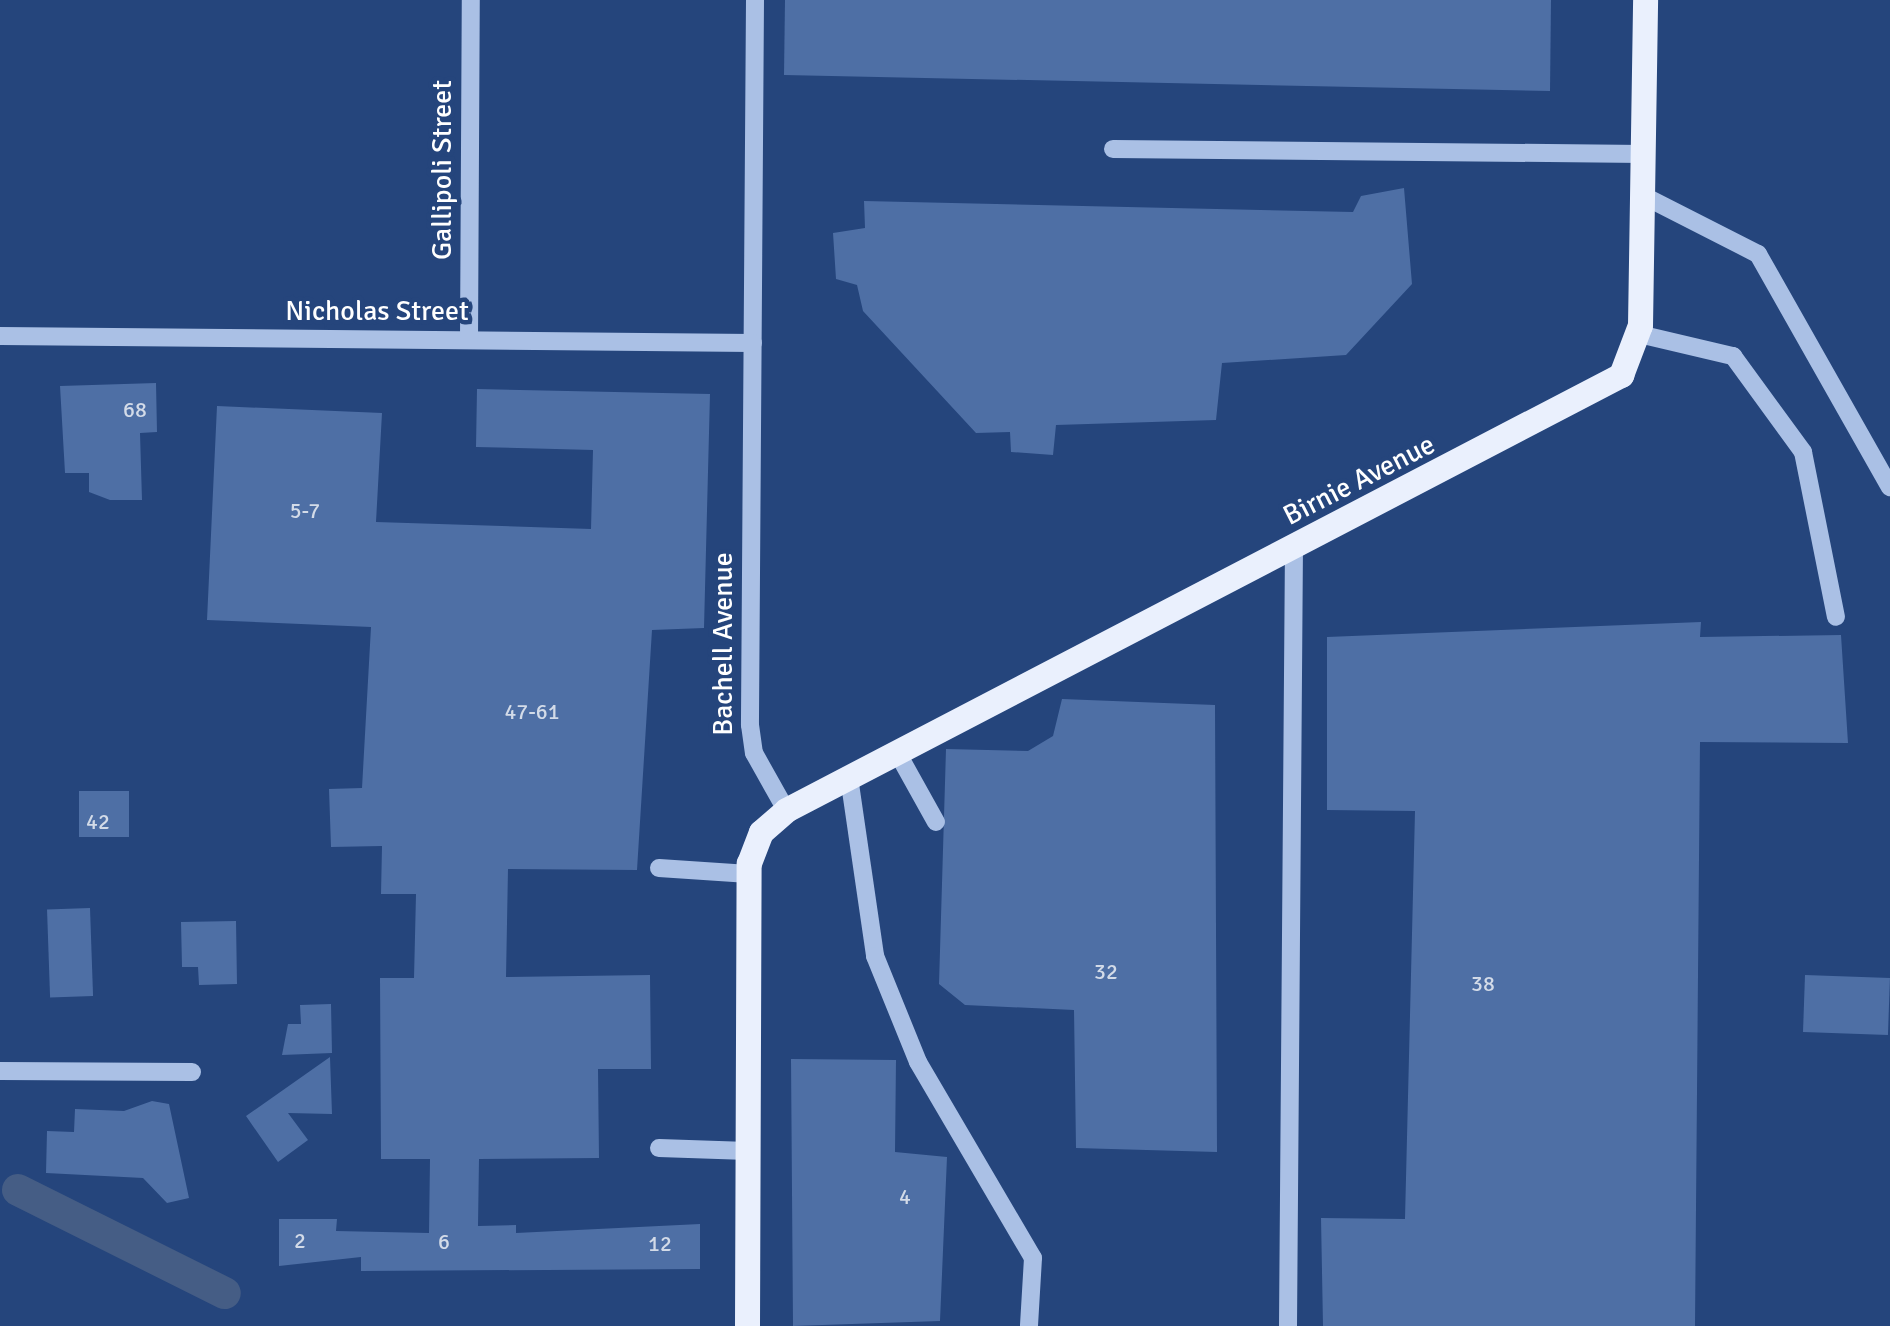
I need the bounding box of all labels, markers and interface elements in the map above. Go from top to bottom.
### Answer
street label: Gallipoli Street [425,80,459,260]
street label: Nicholas Street [285,294,469,328]
house number: 68 [123,397,147,423]
street label: Birnie Avenue [1278,427,1440,533]
house number: 5-7 [290,498,320,524]
street label: Bachell Avenue [706,552,740,736]
house number: 47-61 [504,699,560,725]
house number: 42 [86,809,110,835]
house number: 32 [1094,959,1118,985]
house number: 38 [1471,971,1495,997]
house number: 4 [899,1184,911,1210]
house number: 2 [294,1228,306,1254]
house number: 6 [438,1229,450,1255]
house number: 12 [648,1231,672,1257]

